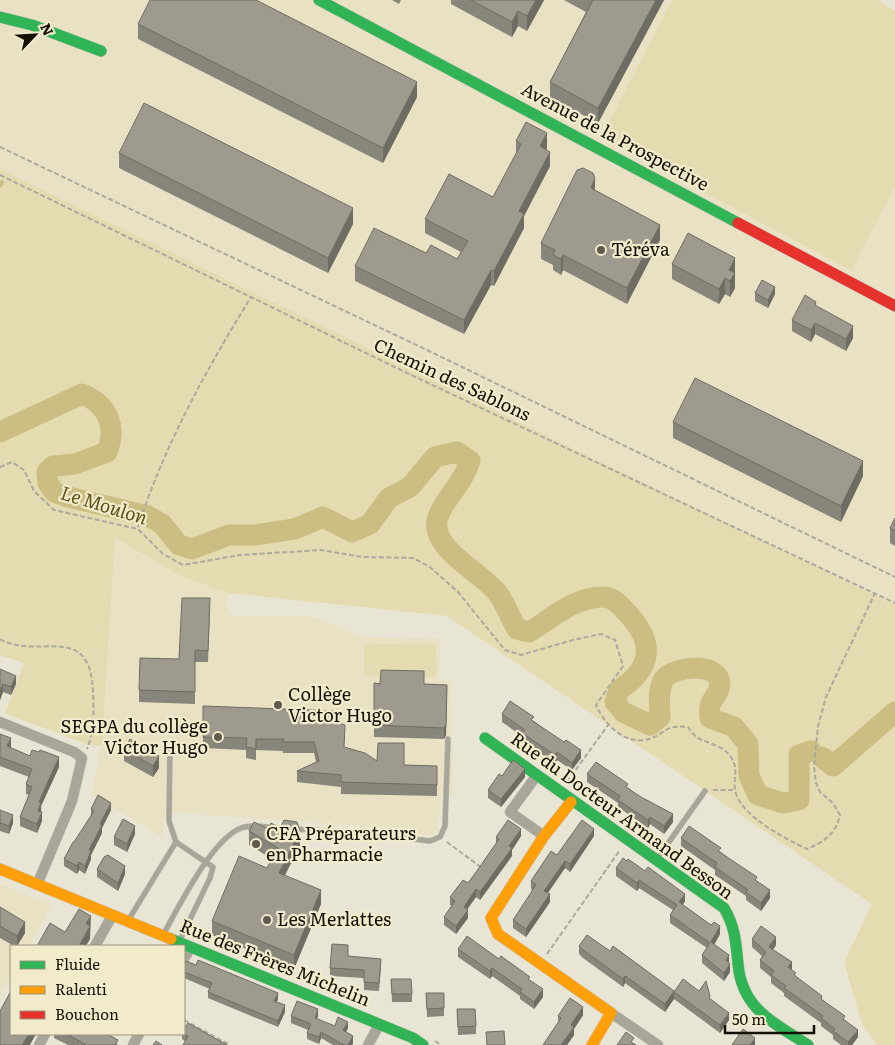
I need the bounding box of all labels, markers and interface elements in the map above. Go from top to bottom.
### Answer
north arrow [10,10,60,60]
text: N [36,20,59,39]
street label: Avenue de la Prospective [517,75,714,197]
place label: Téréva [611,235,670,262]
marker: Téréva [595,244,607,256]
street label: Chemin des Sablons [370,330,536,427]
water label: Le Moulon [58,478,152,531]
place label: Collège Victor Hugo [288,680,392,728]
marker: Collège Victor Hugo [272,699,284,711]
place label: SEGPA du collège Victor Hugo [60,712,208,760]
street label: Rue du Docteur Armand Besson [506,725,740,905]
marker: SEGPA du collège Victor Hugo [212,731,224,743]
place label: CFA Préparateurs en Pharmacie [266,819,416,867]
marker: CFA Préparateurs en Pharmacie [250,838,262,850]
place label: Les Merlattes [277,905,391,932]
street label: Rue des Frères Michelin [176,911,375,1012]
marker: Les Merlattes [261,914,273,926]
legend [10,945,185,1035]
text: Fluide [55,952,100,975]
text: Ralenti [55,977,107,1000]
text: Bouchon [55,1002,119,1025]
scale bar [725,1002,814,1034]
text: 50 m [732,1007,766,1030]

